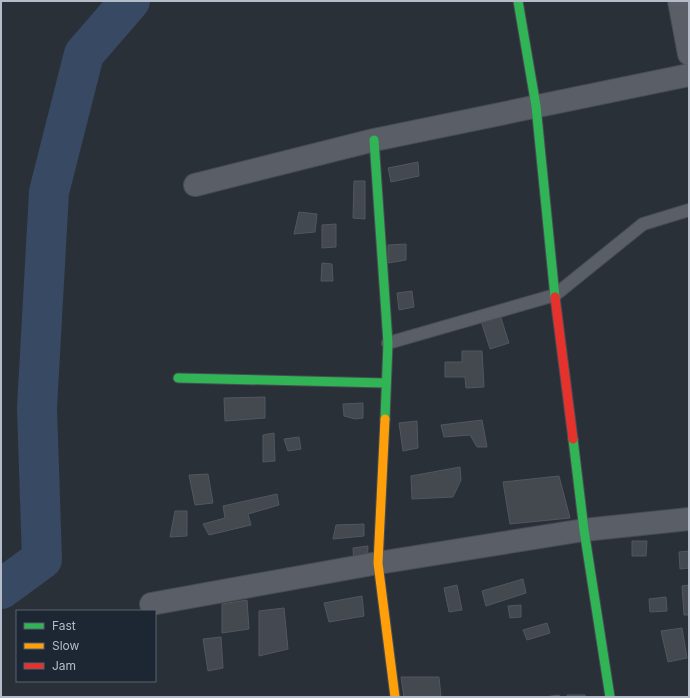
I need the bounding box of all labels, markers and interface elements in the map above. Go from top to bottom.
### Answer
legend [16,610,156,682]
text: Fast [52,618,76,633]
text: Slow [52,638,80,653]
text: Jam [52,658,76,673]

